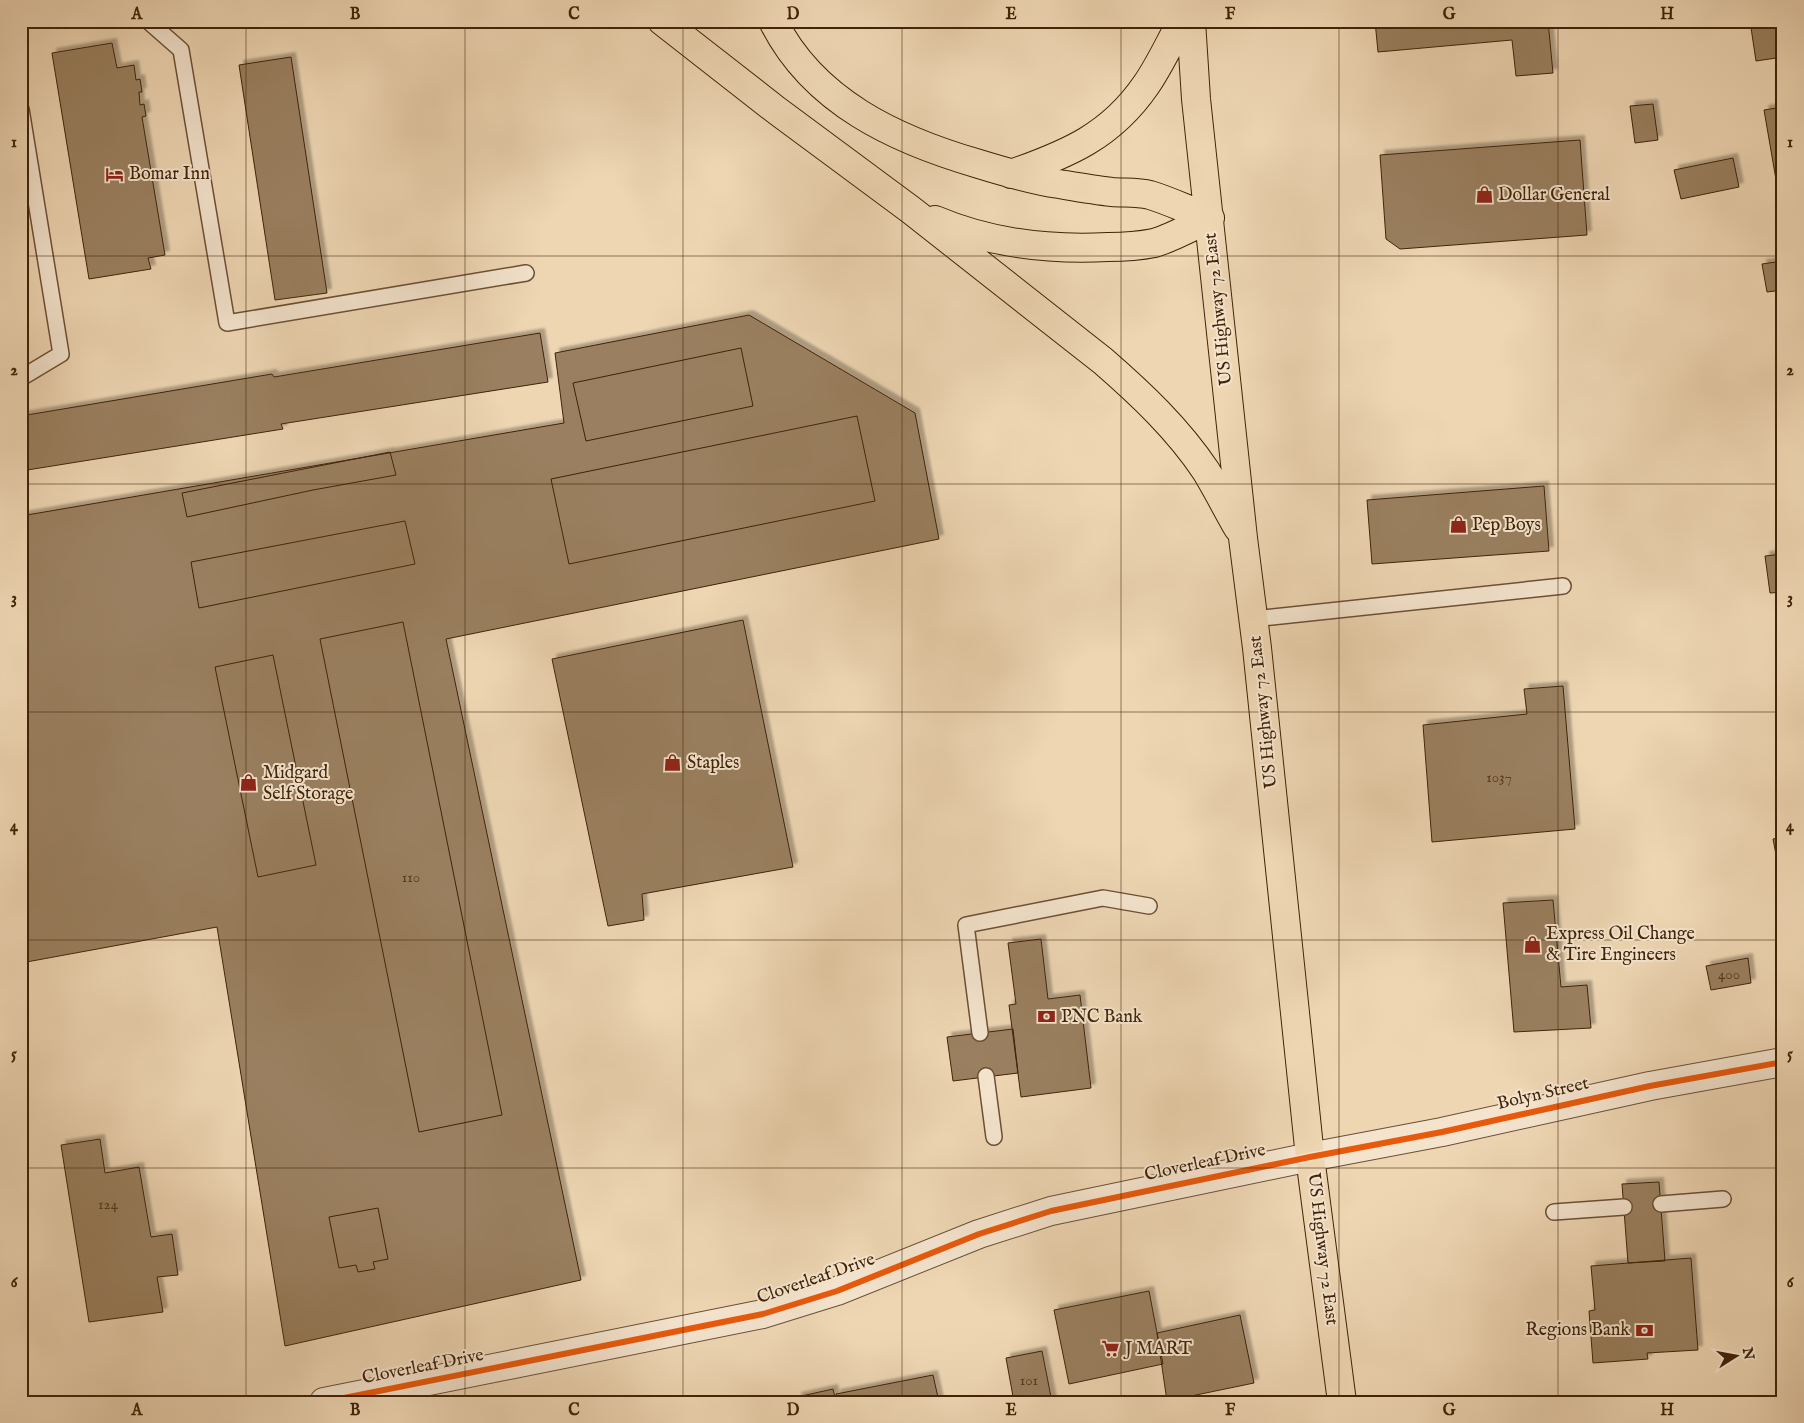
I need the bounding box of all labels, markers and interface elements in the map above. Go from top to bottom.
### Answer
text: A [131,5,144,25]
text: B [350,5,361,25]
text: C [568,5,580,25]
text: D [787,5,800,25]
text: E [1005,5,1017,25]
text: F [1225,5,1236,25]
text: G [1443,5,1456,25]
text: H [1660,5,1674,25]
text: 1 [11,133,17,153]
text: 1 [1787,133,1793,153]
place label: Bomar Inn [129,163,210,186]
hotel icon: Bomar Inn [105,164,125,184]
place label: Dollar General [1498,184,1610,207]
shop icon: Dollar General [1474,185,1494,205]
street label: US Highway 72 East [1200,232,1238,386]
text: 2 [10,361,18,381]
text: 2 [1786,361,1794,381]
place label: Pep Boys [1472,514,1541,537]
shop icon: Pep Boys [1448,515,1468,535]
text: 3 [11,589,17,609]
text: 3 [1787,589,1793,609]
street label: US Highway 72 East [1245,635,1283,789]
place label: Staples [687,752,739,775]
shop icon: Staples [663,753,683,773]
place label: Midgard Self Storage [263,762,353,806]
house number: 1037 [1486,768,1512,787]
shop icon: Midgard Self Storage [239,773,259,793]
text: 4 [10,817,19,837]
text: 4 [1786,817,1795,837]
house number: 110 [402,868,420,887]
place label: Express Oil Change & Tire Engineers [1546,923,1695,967]
shop icon: Express Oil Change & Tire Engineers [1522,934,1542,954]
house number: 400 [1718,965,1740,984]
place label: PNC Bank [1061,1006,1143,1029]
bank icon: PNC Bank [1037,1007,1057,1027]
text: 5 [11,1045,17,1065]
text: 5 [1787,1045,1793,1065]
street label: Bolyn Street [1495,1072,1591,1116]
street label: Cloverleaf Drive [1142,1139,1268,1187]
street label: US Highway 72 East [1301,1171,1343,1327]
house number: 124 [98,1195,119,1214]
street label: Cloverleaf Drive [754,1248,878,1310]
text: 6 [11,1273,19,1293]
text: 6 [1787,1273,1795,1293]
place label: Regions Bank [1525,1319,1630,1342]
bank icon: Regions Bank [1634,1320,1654,1340]
north arrow [1712,1330,1762,1380]
place label: J MART [1123,1338,1192,1361]
supermarket icon: J MART [1101,1339,1121,1359]
street label: Cloverleaf Drive [360,1344,486,1390]
text: N [1738,1345,1758,1361]
house number: 101 [1020,1371,1038,1390]
text: A [131,1401,144,1421]
text: B [350,1401,361,1421]
text: C [568,1401,580,1421]
text: D [787,1401,800,1421]
text: E [1005,1401,1017,1421]
text: F [1225,1401,1236,1421]
text: G [1443,1401,1456,1421]
text: H [1660,1401,1674,1421]

